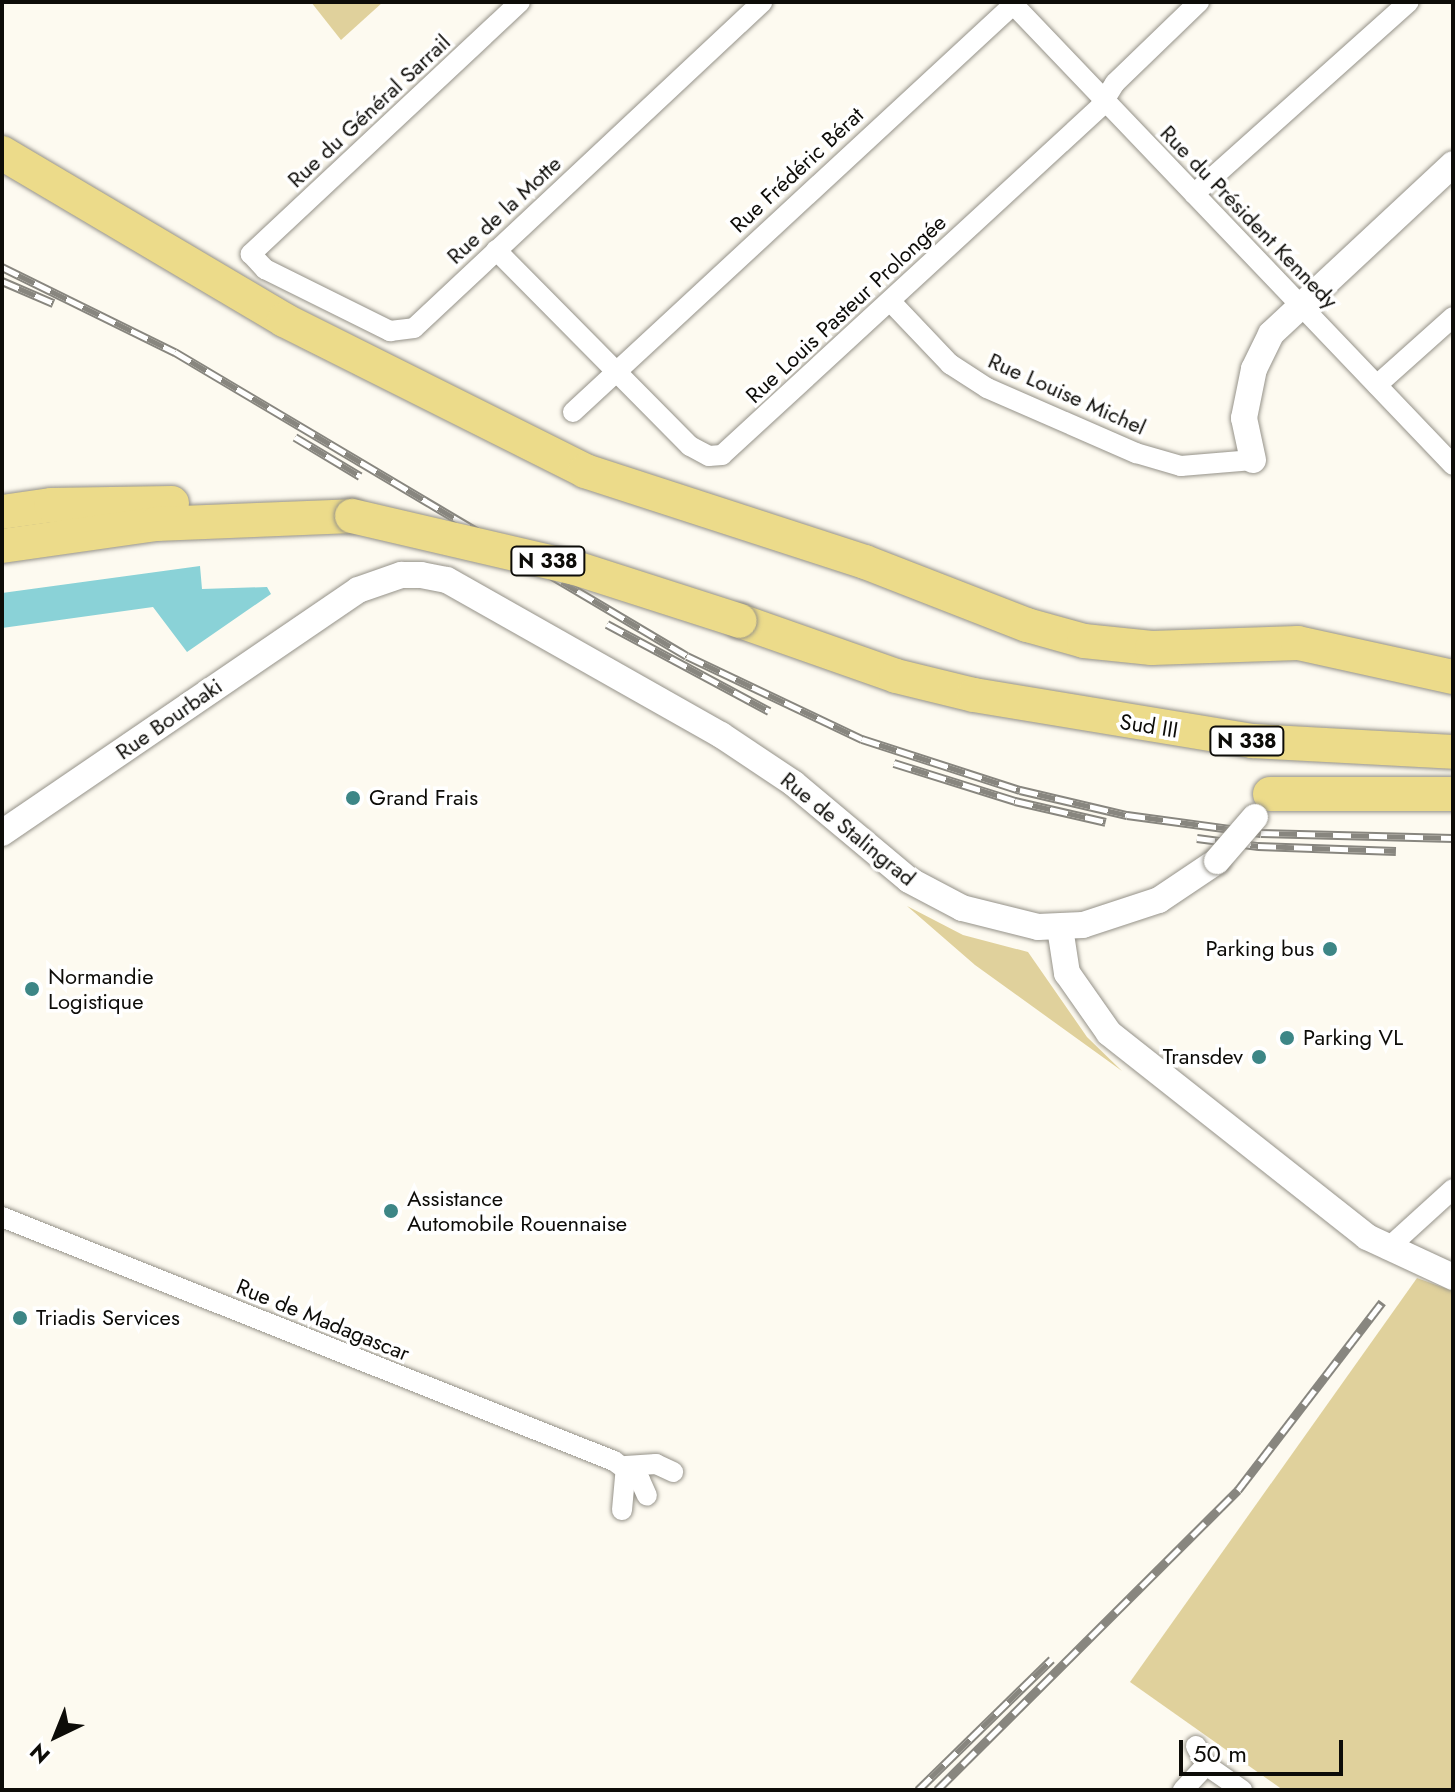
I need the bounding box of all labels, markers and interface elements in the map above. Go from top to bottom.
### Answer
street label: Rue du Général Sarrail [282,29,456,193]
street label: Rue Frédéric Bérat [725,102,869,238]
street label: Rue du Président Kennedy [1155,120,1343,314]
street label: Rue de la Motte [442,150,566,270]
street label: Rue Louis Pasteur Prolongée [740,209,952,409]
street label: Rue Louise Michel [984,347,1150,441]
road number: N 338 [510,545,586,577]
street label: Rue Bourbaki [111,673,227,765]
street label: Sud III [1118,708,1180,744]
road number: N 338 [1209,725,1285,757]
street label: Rue de Stalingrad [775,767,921,891]
place label: Grand Frais [369,785,478,811]
marker: Grand Frais [344,789,362,807]
place label: Parking bus [1205,936,1314,962]
marker: Parking bus [1321,940,1339,958]
place label: Normandie Logistique [48,963,153,1014]
marker: Normandie Logistique [23,980,41,998]
place label: Parking VL [1303,1025,1403,1051]
marker: Parking VL [1278,1029,1296,1047]
place label: Transdev [1163,1044,1243,1070]
marker: Transdev [1250,1048,1268,1066]
place label: Assistance Automobile Rouennaise [407,1185,627,1236]
marker: Assistance Automobile Rouennaise [382,1202,400,1220]
street label: Rue de Madagascar [233,1273,413,1367]
place label: Triadis Services [36,1305,180,1331]
marker: Triadis Services [11,1309,29,1327]
north arrow [16,1696,96,1776]
scale bar [1183,1724,1347,1774]
text: N [22,1736,57,1771]
text: 50 m [1193,1736,1247,1771]

